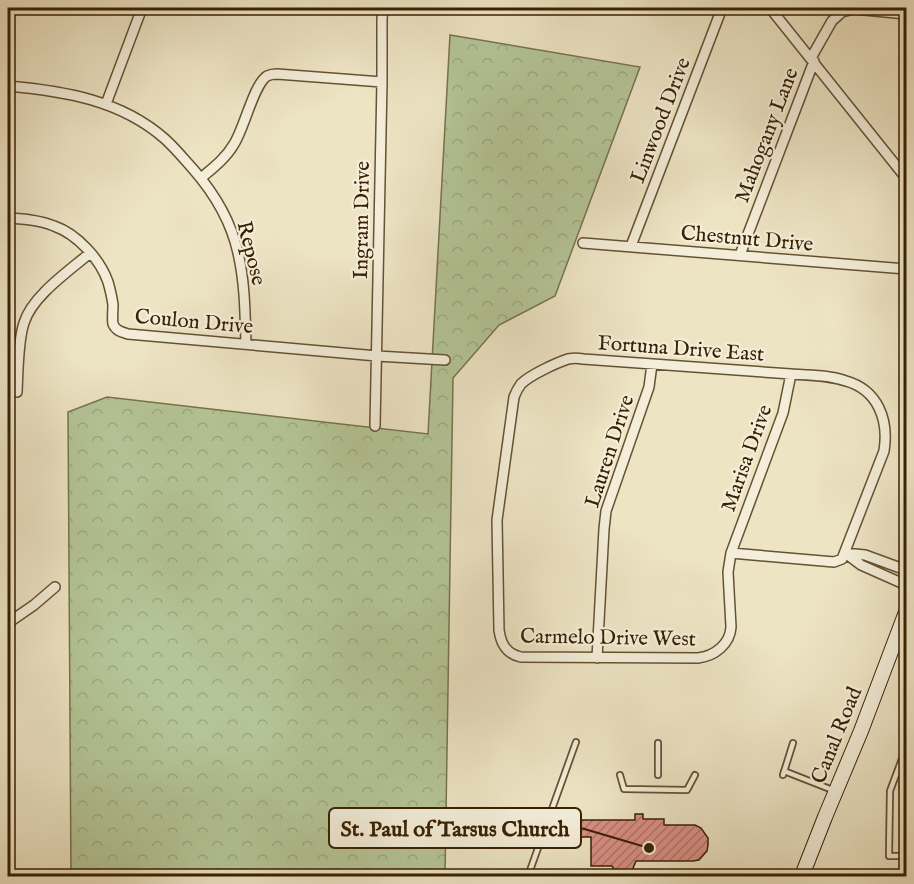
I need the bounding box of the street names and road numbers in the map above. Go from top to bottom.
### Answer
street label: Linwood Drive [625,54,698,187]
street label: Mahogany Lane [729,64,806,207]
street label: Ingram Drive [348,160,377,279]
street label: Repose [230,218,272,289]
street label: Chestnut Drive [679,220,815,259]
street label: Coulon Drive [134,304,255,341]
street label: Fortuna Drive East [597,330,765,369]
street label: Lauren Drive [580,391,641,511]
street label: Marisa Drive [716,401,779,516]
street label: Carmelo Drive West [520,623,696,654]
street label: Canal Road [806,682,869,788]

